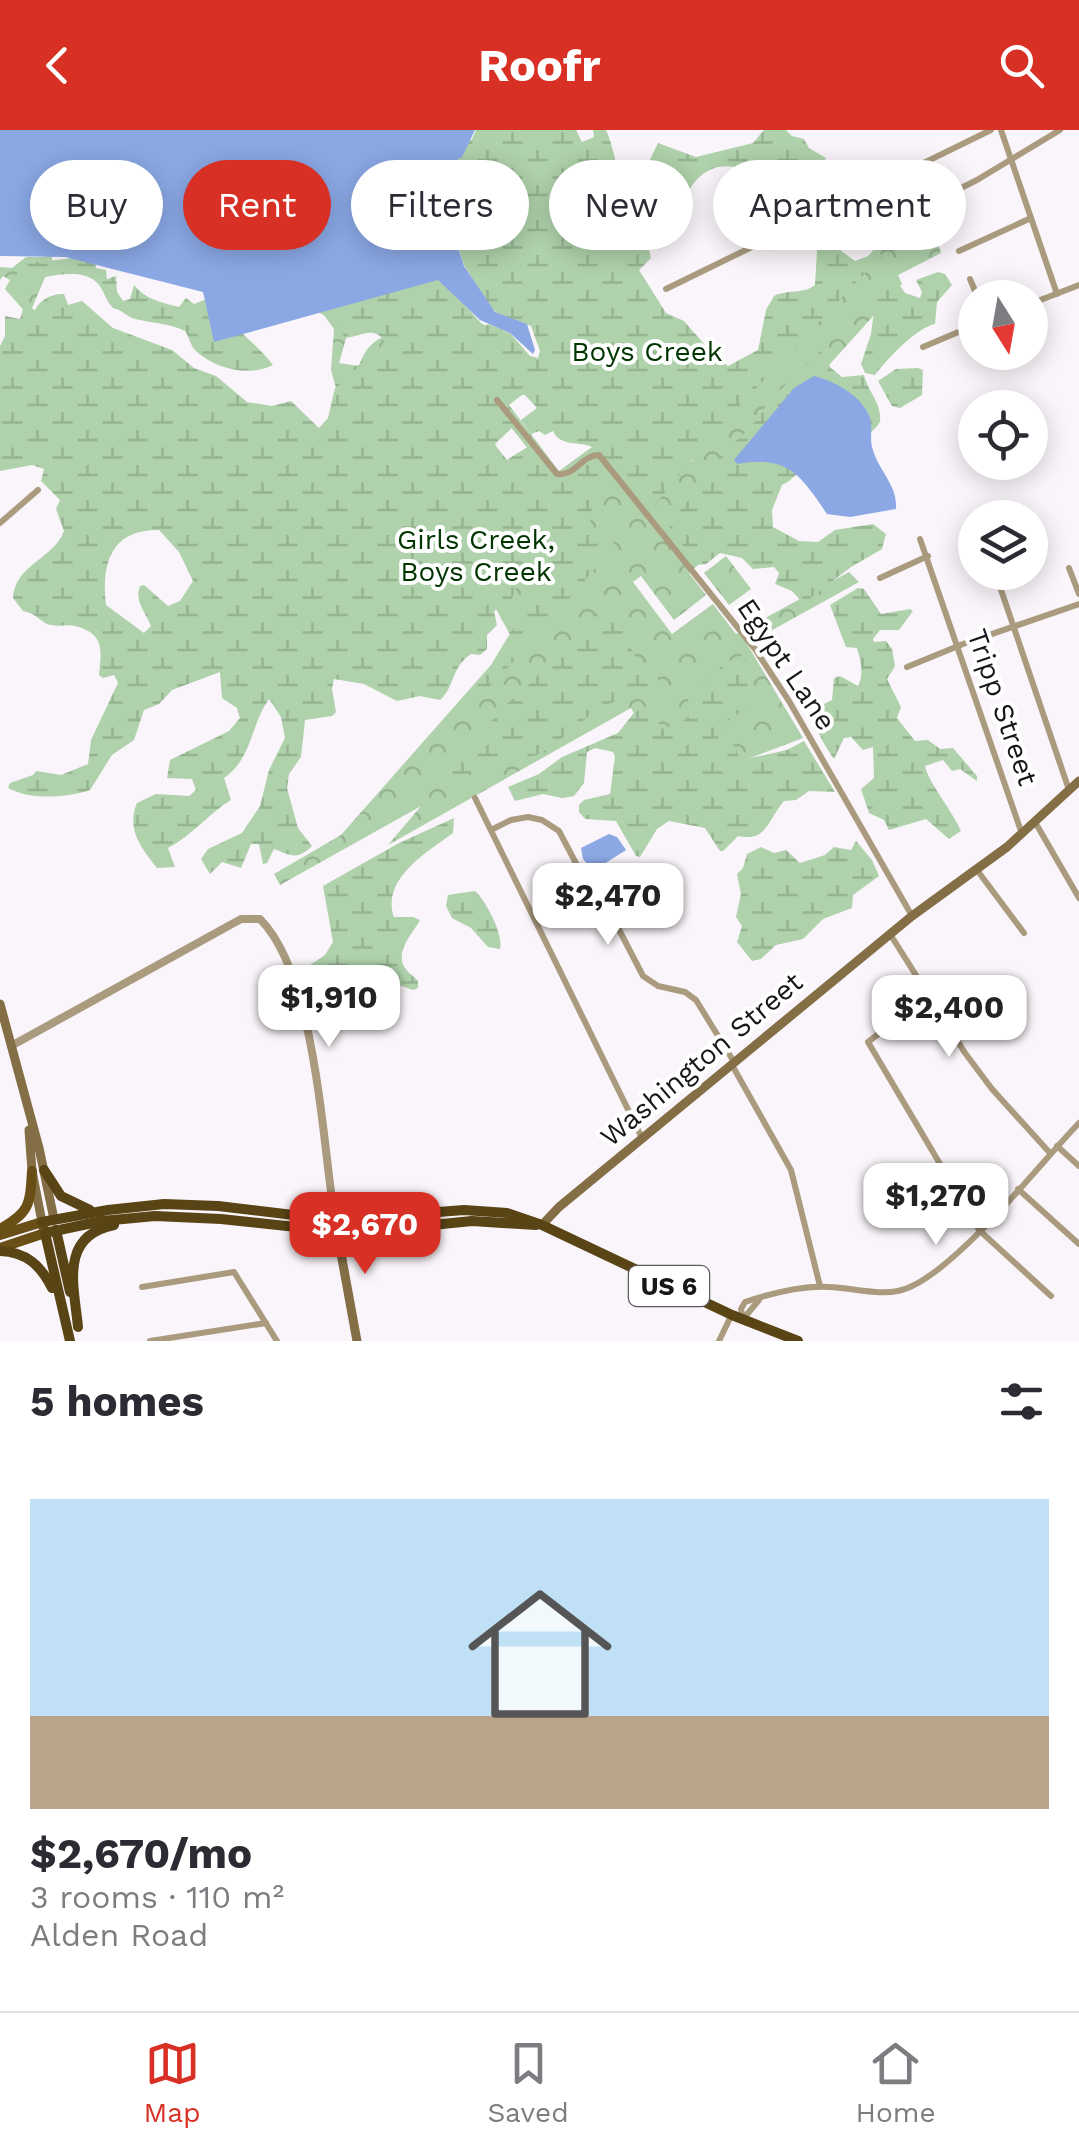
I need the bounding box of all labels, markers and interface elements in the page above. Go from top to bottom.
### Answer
icon: back [30,38,85,93]
icon: search [994,38,1049,93]
text: Roofr [478,39,601,92]
chip: Buy [30,160,163,250]
chip: Rent [183,160,331,250]
chip: Filters [351,160,529,250]
chip: New [549,160,693,250]
chip: Apartment [713,160,966,250]
north arrow [958,280,1048,370]
map controls [958,280,1048,590]
park label: Boys Creek [571,335,723,368]
button: locate [958,390,1048,480]
button: layers [958,500,1048,590]
park label: Girls Creek, Boys Creek [397,523,555,588]
street label: Egypt Lane [730,592,843,736]
street label: Tripp Street [960,625,1045,790]
pin: $2,470 [527,863,689,948]
text: $2,470 [554,876,662,914]
pin: $1,910 [248,965,410,1050]
street label: Washington Street [594,965,809,1153]
pin: $2,400 [868,975,1030,1060]
text: $1,910 [280,978,378,1016]
text: $2,400 [894,988,1004,1026]
pin: $1,270 [855,1163,1017,1248]
text: $1,270 [885,1176,987,1214]
pin: $2,670 [284,1192,446,1277]
text: $2,670 [312,1205,418,1243]
road number: US 6 [629,1266,709,1306]
icon: filters [994,1374,1049,1429]
text: 5 homes [30,1377,204,1426]
icon: home [450,1564,630,1744]
text: $2,670/mo [30,1829,252,1878]
text: 3 rooms · 110 m² [30,1878,284,1916]
text: Alden Road [30,1916,208,1954]
tab: Map [143,2036,201,2129]
tab: Saved [487,2036,569,2129]
tab: Home [856,2036,936,2129]

